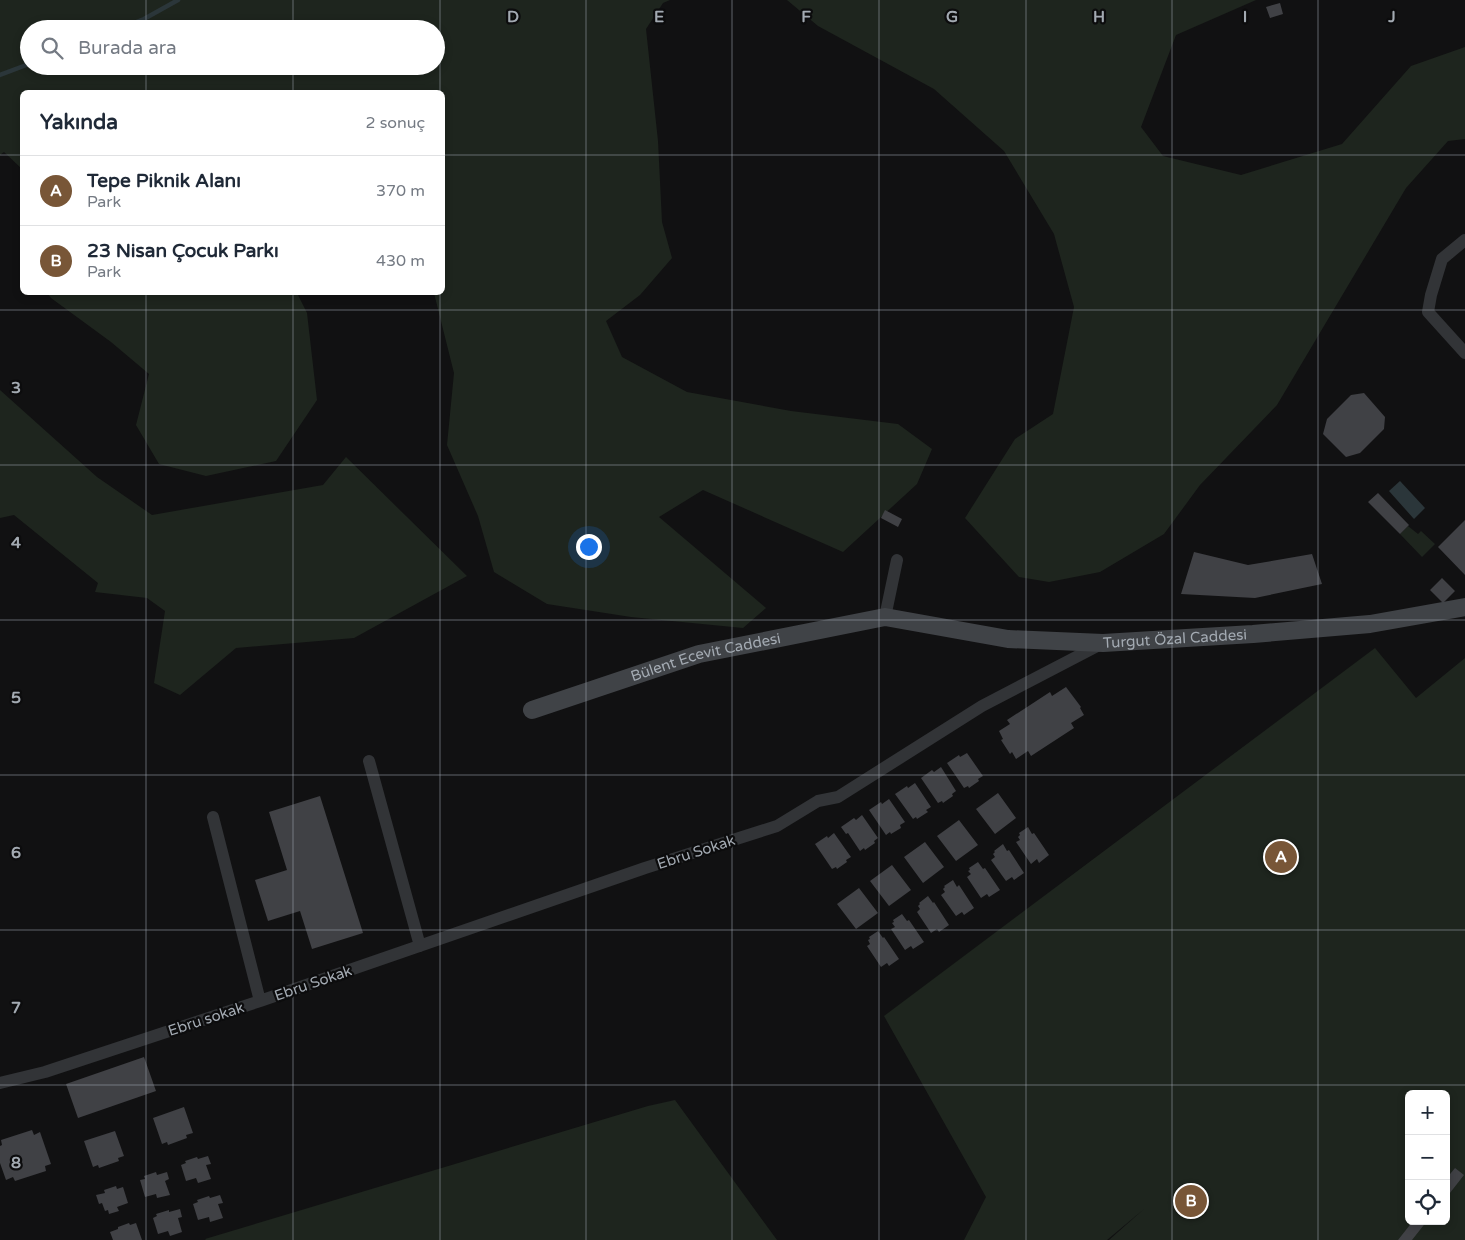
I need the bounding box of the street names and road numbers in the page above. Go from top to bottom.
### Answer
street label: Turgut Özal Caddesi [1103,625,1248,652]
street label: Bülent Ecevit Caddesi [628,629,782,685]
street label: Ebru Sokak [655,831,737,873]
street label: Ebru Sokak [272,961,354,1005]
street label: Ebru sokak [166,998,246,1040]

